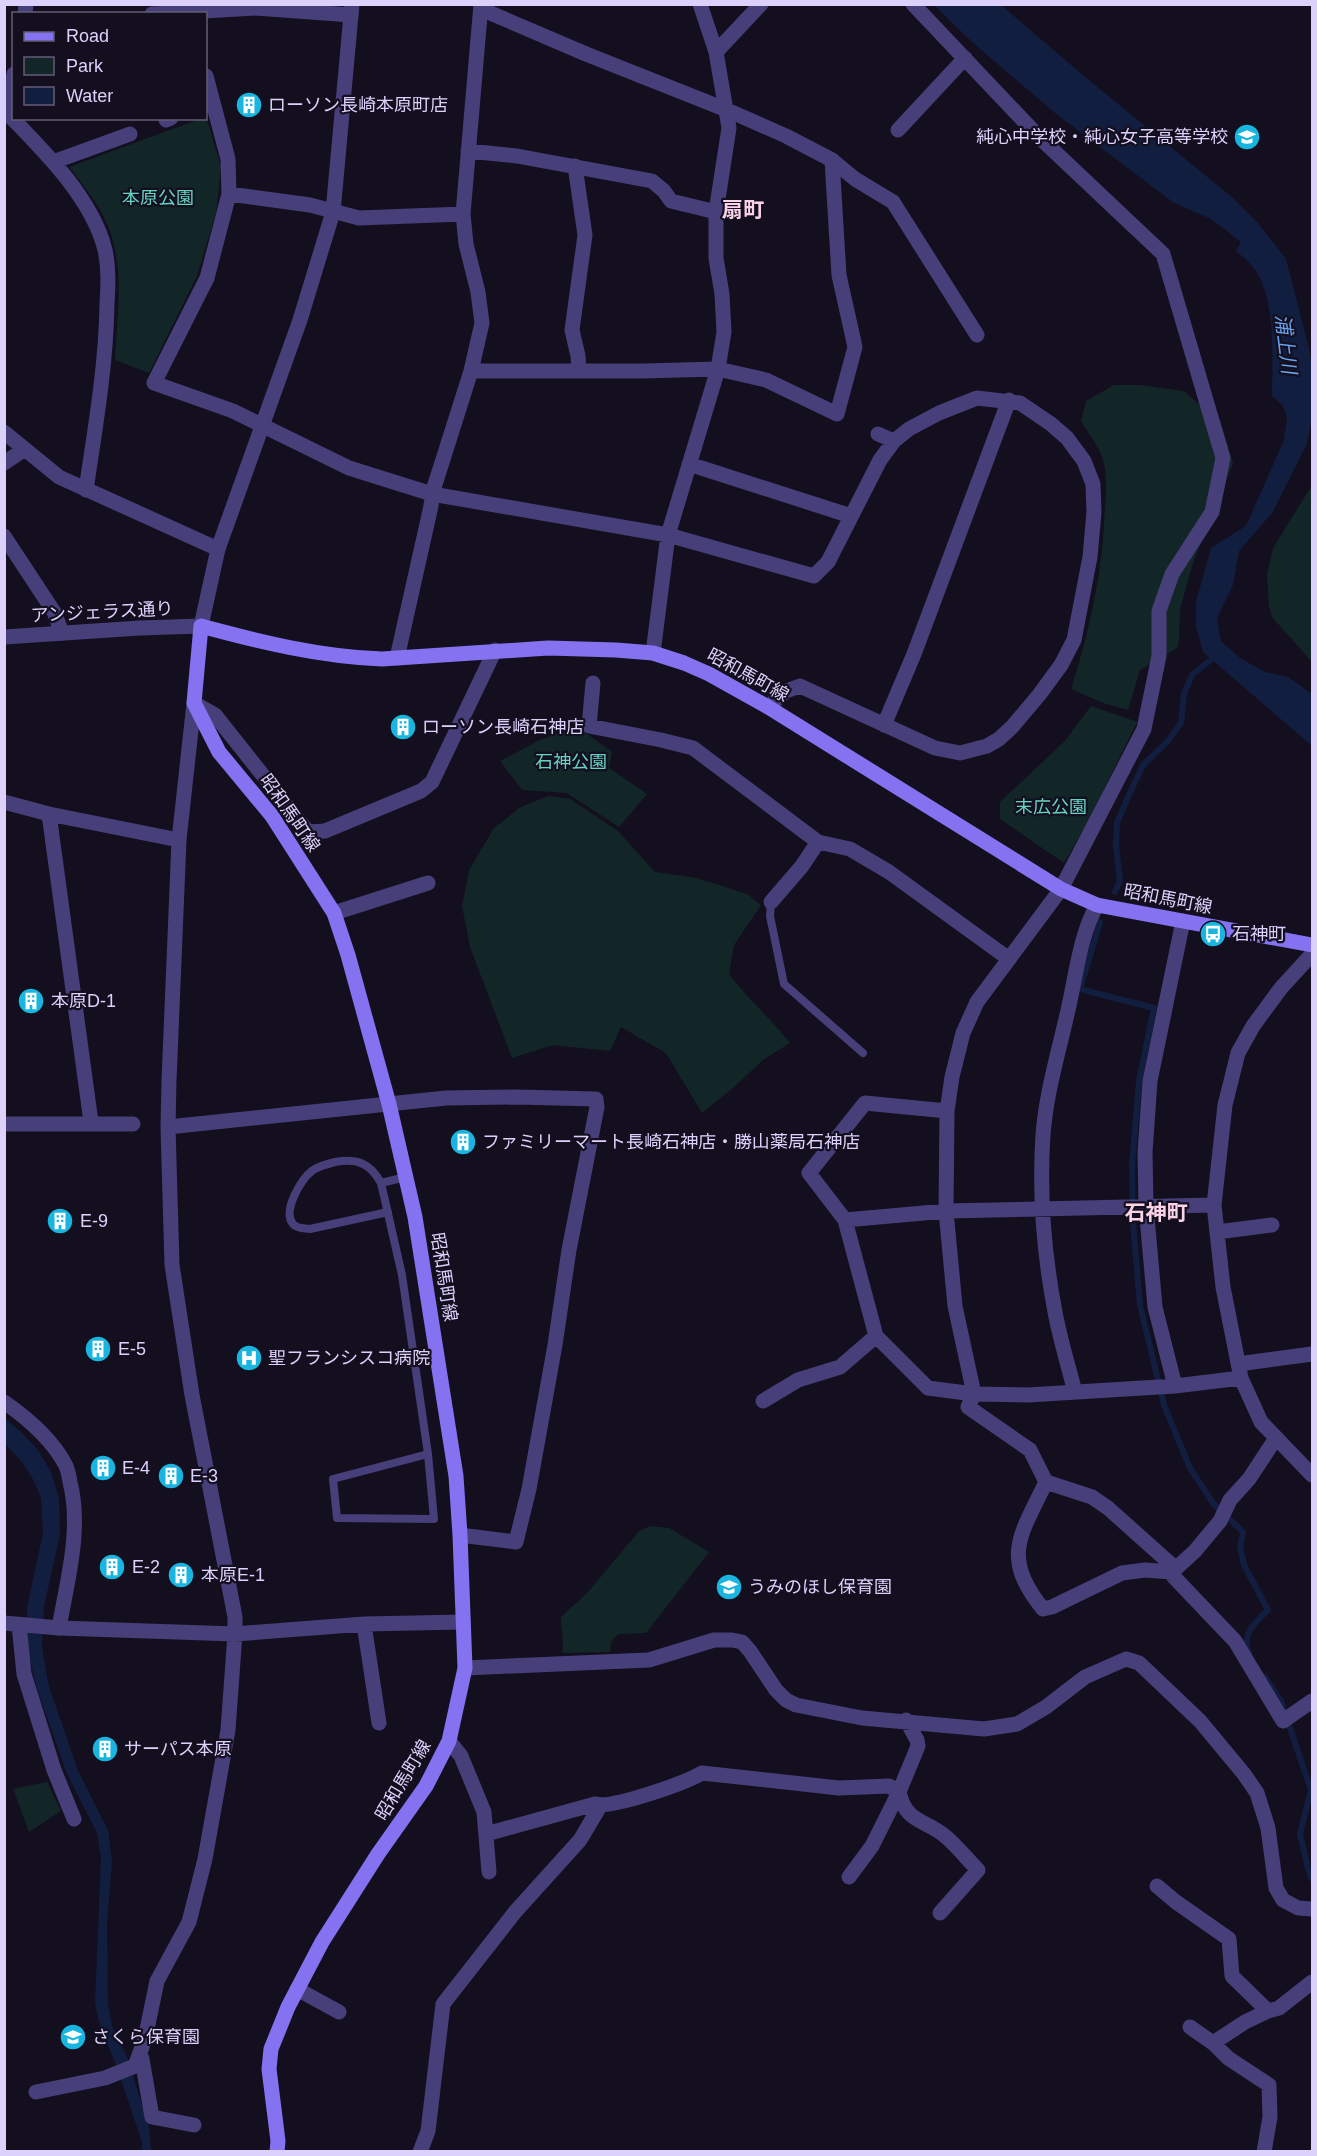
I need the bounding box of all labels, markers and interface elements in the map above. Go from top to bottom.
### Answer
legend [12,12,207,120]
text: Road [66,26,109,46]
text: Park [66,56,104,76]
text: Water [66,86,113,106]
building icon: ローソン長崎本原町店 [234,90,264,120]
place label: ローソン長崎本原町店 [268,95,448,115]
school or university icon: 純心中学校・純心女子高等学校 [1232,122,1262,152]
place label: 純心中学校・純心女子高等学校 [976,127,1228,147]
park label: 本原公園 [122,188,194,208]
district label: 扇町 [722,198,764,221]
water label: 浦上川 [1271,313,1301,377]
street label: アンジェラス通り [30,598,174,626]
street label: 昭和馬町線 [704,644,792,706]
building icon: ローソン長崎石神店 [388,712,418,742]
place label: ローソン長崎石神店 [422,717,584,737]
park label: 石神公園 [535,752,607,772]
street label: 昭和馬町線 [256,770,324,856]
park label: 末広公園 [1015,797,1087,817]
street label: 昭和馬町線 [1122,881,1214,917]
bus stop icon: 石神町 [1198,919,1228,949]
place label: 石神町 [1232,924,1286,944]
building icon: 本原D-1 [16,986,46,1016]
place label: 本原D-1 [51,991,116,1011]
building icon: ファミリーマート長崎石神店・勝山薬局石神店 [448,1127,478,1157]
place label: ファミリーマート長崎石神店・勝山薬局石神店 [482,1132,860,1152]
district label: 石神町 [1125,1201,1188,1224]
building icon: E-9 [45,1206,75,1236]
place label: E-9 [80,1211,108,1231]
street label: 昭和馬町線 [427,1231,461,1323]
building icon: E-5 [83,1334,113,1364]
place label: E-5 [118,1339,146,1359]
hospital icon: 聖フランシスコ病院 [234,1343,264,1373]
place label: 聖フランシスコ病院 [268,1348,430,1368]
building icon: E-4 [88,1453,118,1483]
place label: E-4 [122,1458,150,1478]
building icon: E-3 [156,1461,186,1491]
place label: E-3 [190,1466,218,1486]
building icon: E-2 [97,1552,127,1582]
place label: E-2 [132,1557,160,1577]
building icon: 本原E-1 [166,1560,196,1590]
place label: 本原E-1 [201,1565,265,1585]
school or university icon: うみのほし保育園 [714,1572,744,1602]
place label: うみのほし保育園 [748,1577,892,1597]
building icon: サーパス本原 [90,1734,120,1764]
street label: 昭和馬町線 [371,1736,435,1824]
place label: サーパス本原 [124,1739,232,1759]
school or university icon: さくら保育園 [58,2022,88,2052]
place label: さくら保育園 [92,2027,200,2047]

